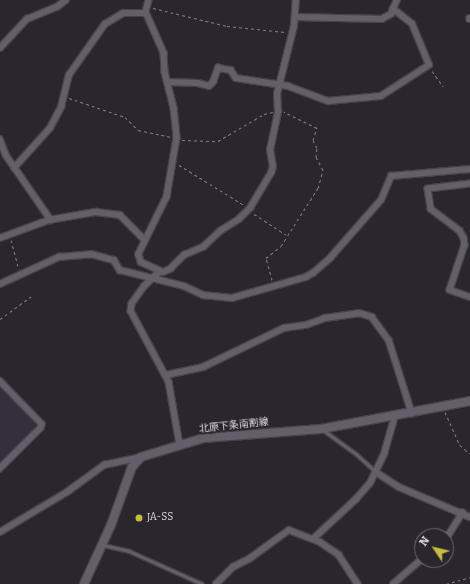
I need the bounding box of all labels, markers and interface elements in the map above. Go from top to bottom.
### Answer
street label: 北原下条南割線 [199,416,269,436]
place label: JA-SS [147,512,173,524]
marker: JA-SS [134,513,144,523]
north arrow [414,528,454,568]
text: N [417,534,432,549]

